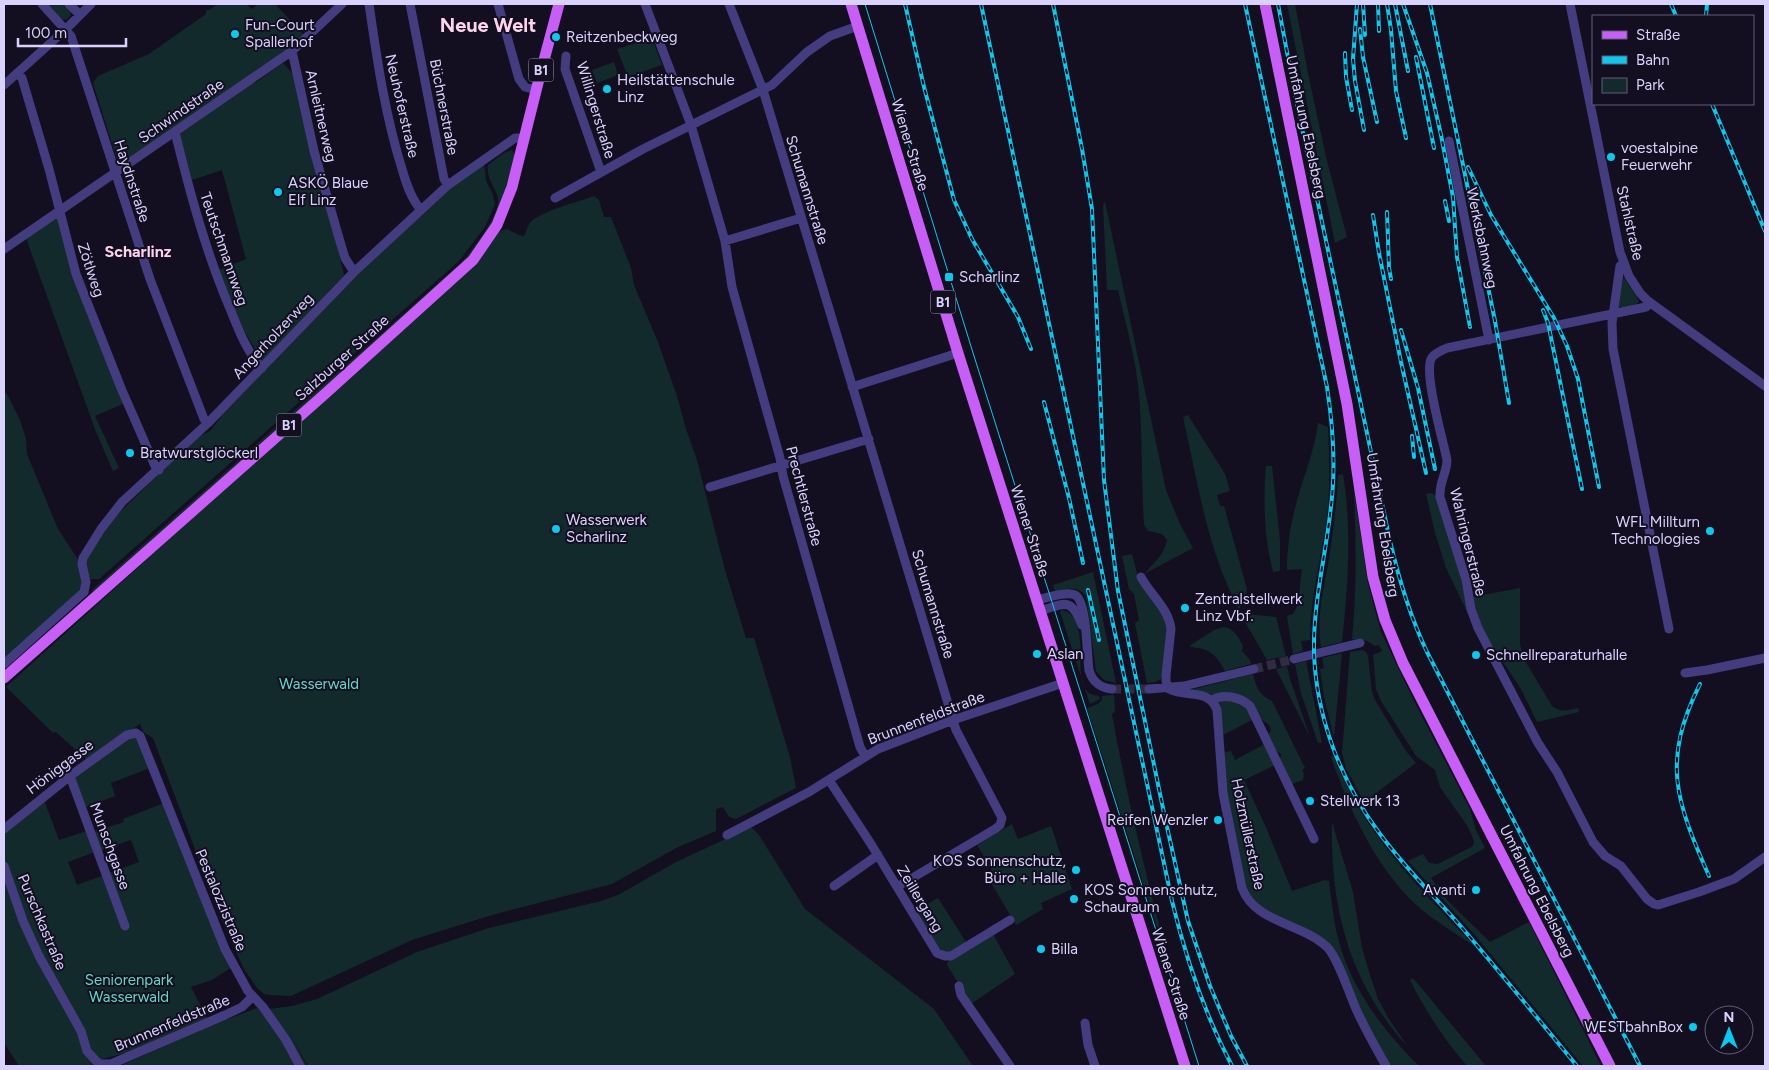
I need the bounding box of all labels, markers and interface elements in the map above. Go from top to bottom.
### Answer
district label: Neue Welt [440,13,536,37]
scale bar [18,15,125,47]
legend [1592,15,1754,105]
place label: Fun-Court Spallerhof [245,16,315,51]
text: 100 m [25,24,67,42]
text: Straße [1636,26,1680,44]
marker: Fun-Court Spallerhof [229,28,241,40]
place label: Reitzenbeckweg [566,28,678,46]
marker: Reitzenbeckweg [550,31,562,43]
text: Bahn [1636,51,1670,69]
street label: Neuhoferstraße [381,52,423,160]
street label: Umfahrung Ebelsberg [1282,54,1330,200]
street label: Büchnerstraße [426,57,462,157]
road number: B1 [528,58,554,82]
street label: Willingerstraße [573,59,619,161]
street label: Arnleitnerweg [302,68,340,164]
place label: Heilstättenschule Linz [617,71,735,106]
street label: Schwindstraße [135,75,227,147]
text: Park [1636,76,1665,94]
marker: Heilstättenschule Linz [601,83,613,95]
street label: Wiener Straße [887,97,933,193]
street label: Schumannstraße [782,133,832,247]
street label: Haydnstraße [110,137,154,225]
place label: voestalpine Feuerwehr [1621,139,1698,174]
marker: voestalpine Feuerwehr [1605,151,1617,163]
place label: ASKÖ Blaue Elf Linz [288,174,369,209]
street label: Stahlstraße [1613,184,1647,262]
marker: ASKÖ Blaue Elf Linz [272,186,284,198]
street label: Werksbahnweg [1462,186,1502,290]
street label: Teutschmannweg [196,190,252,308]
street label: Zötlweg [74,241,108,299]
district label: Scharlinz [104,242,172,261]
place label: Scharlinz [959,268,1020,286]
marker: Scharlinz [943,271,955,283]
street label: Angerholzerweg [229,290,317,382]
road number: B1 [930,290,956,314]
street label: Salzburger Straße [291,311,393,405]
road number: B1 [276,414,302,436]
place label: Bratwurstglöckerl [140,444,258,462]
street label: Prechtlerstraße [782,444,826,548]
marker: Bratwurstglöckerl [124,447,136,459]
street label: Umfahrung Ebelsberg [1363,451,1403,599]
street label: Wiener Straße [1007,483,1053,579]
street label: Wahringerstraße [1446,486,1490,598]
place label: Wasserwerk Scharlinz [566,511,648,546]
place label: WFL Millturn Technologies [1611,513,1700,548]
marker: Wasserwerk Scharlinz [550,523,562,535]
marker: WFL Millturn Technologies [1704,525,1716,537]
street label: Schumannstraße [908,547,958,661]
place label: Zentralstellwerk Linz Vbf. [1195,590,1303,625]
marker: Zentralstellwerk Linz Vbf. [1179,602,1191,614]
place label: Aslan [1047,645,1083,663]
place label: Schnellreparaturhalle [1486,646,1627,664]
marker: Aslan [1031,648,1043,660]
marker: Schnellreparaturhalle [1470,649,1482,661]
park label: Wasserwald [279,675,359,693]
street label: Brunnenfeldstraße [865,687,987,749]
street label: Höniggasse [23,736,97,798]
street label: Holzmüllerstraße [1227,777,1269,891]
place label: Stellwerk 13 [1320,792,1400,810]
marker: Stellwerk 13 [1304,795,1316,807]
street label: Munschgasse [86,800,134,892]
place label: Reifen Wenzler [1107,811,1208,829]
marker: Reifen Wenzler [1212,814,1224,826]
street label: Umfahrung Ebelsberg [1496,822,1578,960]
street label: Pestalozzistraße [191,846,251,954]
place label: KOS Sonnenschutz, Büro + Halle [933,852,1066,887]
street label: Zeillergang [893,862,947,936]
marker: KOS Sonnenschutz, Büro + Halle [1070,864,1082,876]
street label: Purschkastraße [14,871,70,973]
place label: KOS Sonnenschutz, Schauraum [1084,881,1217,916]
place label: Avanti [1423,881,1466,899]
marker: Avanti [1470,884,1482,896]
marker: KOS Sonnenschutz, Schauraum [1068,893,1080,905]
street label: Wiener Straße [1148,926,1194,1022]
place label: Billa [1051,940,1078,958]
marker: Billa [1035,943,1047,955]
park label: Seniorenpark Wasserwald [85,971,174,1006]
street label: Brunnenfeldstraße [112,991,232,1055]
north arrow [1704,1005,1754,1055]
text: N [1724,1009,1734,1026]
place label: WESTbahnBox [1584,1018,1683,1036]
marker: WESTbahnBox [1687,1021,1699,1033]

